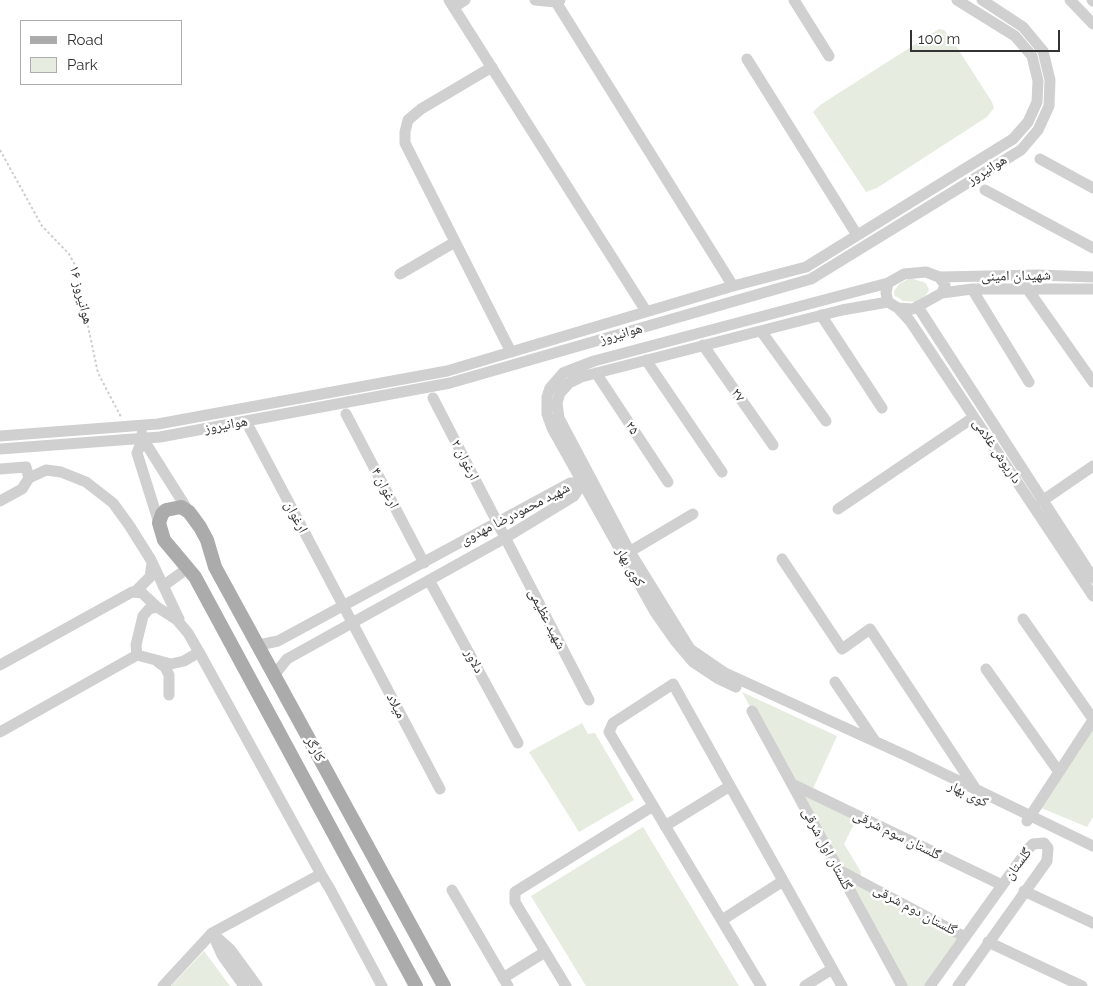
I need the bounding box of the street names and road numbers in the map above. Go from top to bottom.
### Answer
street label: هوانیروز [964,151,1010,189]
street label: هوانیروز ۱۶ [66,264,96,326]
street label: شهیدان امینی [981,267,1051,285]
street label: هوانیروز [598,320,644,348]
street label: ۲۷ [728,385,748,405]
street label: هوانیروز [203,413,249,437]
street label: داریوش غلامی [969,415,1025,487]
street label: ۲۵ [622,418,642,438]
street label: ارغوان ۲ [448,437,482,483]
street label: ارغوان ۴ [368,465,402,511]
street label: شهید محمودرضا مهدوی [457,479,573,549]
street label: ارغوان [281,498,311,536]
street label: کوی بهار [612,544,648,590]
street label: شهید عظیمی [525,586,569,652]
street label: دلاور [461,646,487,676]
street label: میلاد [383,691,409,721]
street label: کارگر [301,733,329,765]
street label: کوی بهار [945,777,991,811]
street label: گلستان اول شرقی [798,805,856,893]
street label: گلستان سوم شرقی [850,807,944,863]
street label: گلستان [1001,845,1035,883]
street label: گلستان دوم شرقی [870,881,960,939]

